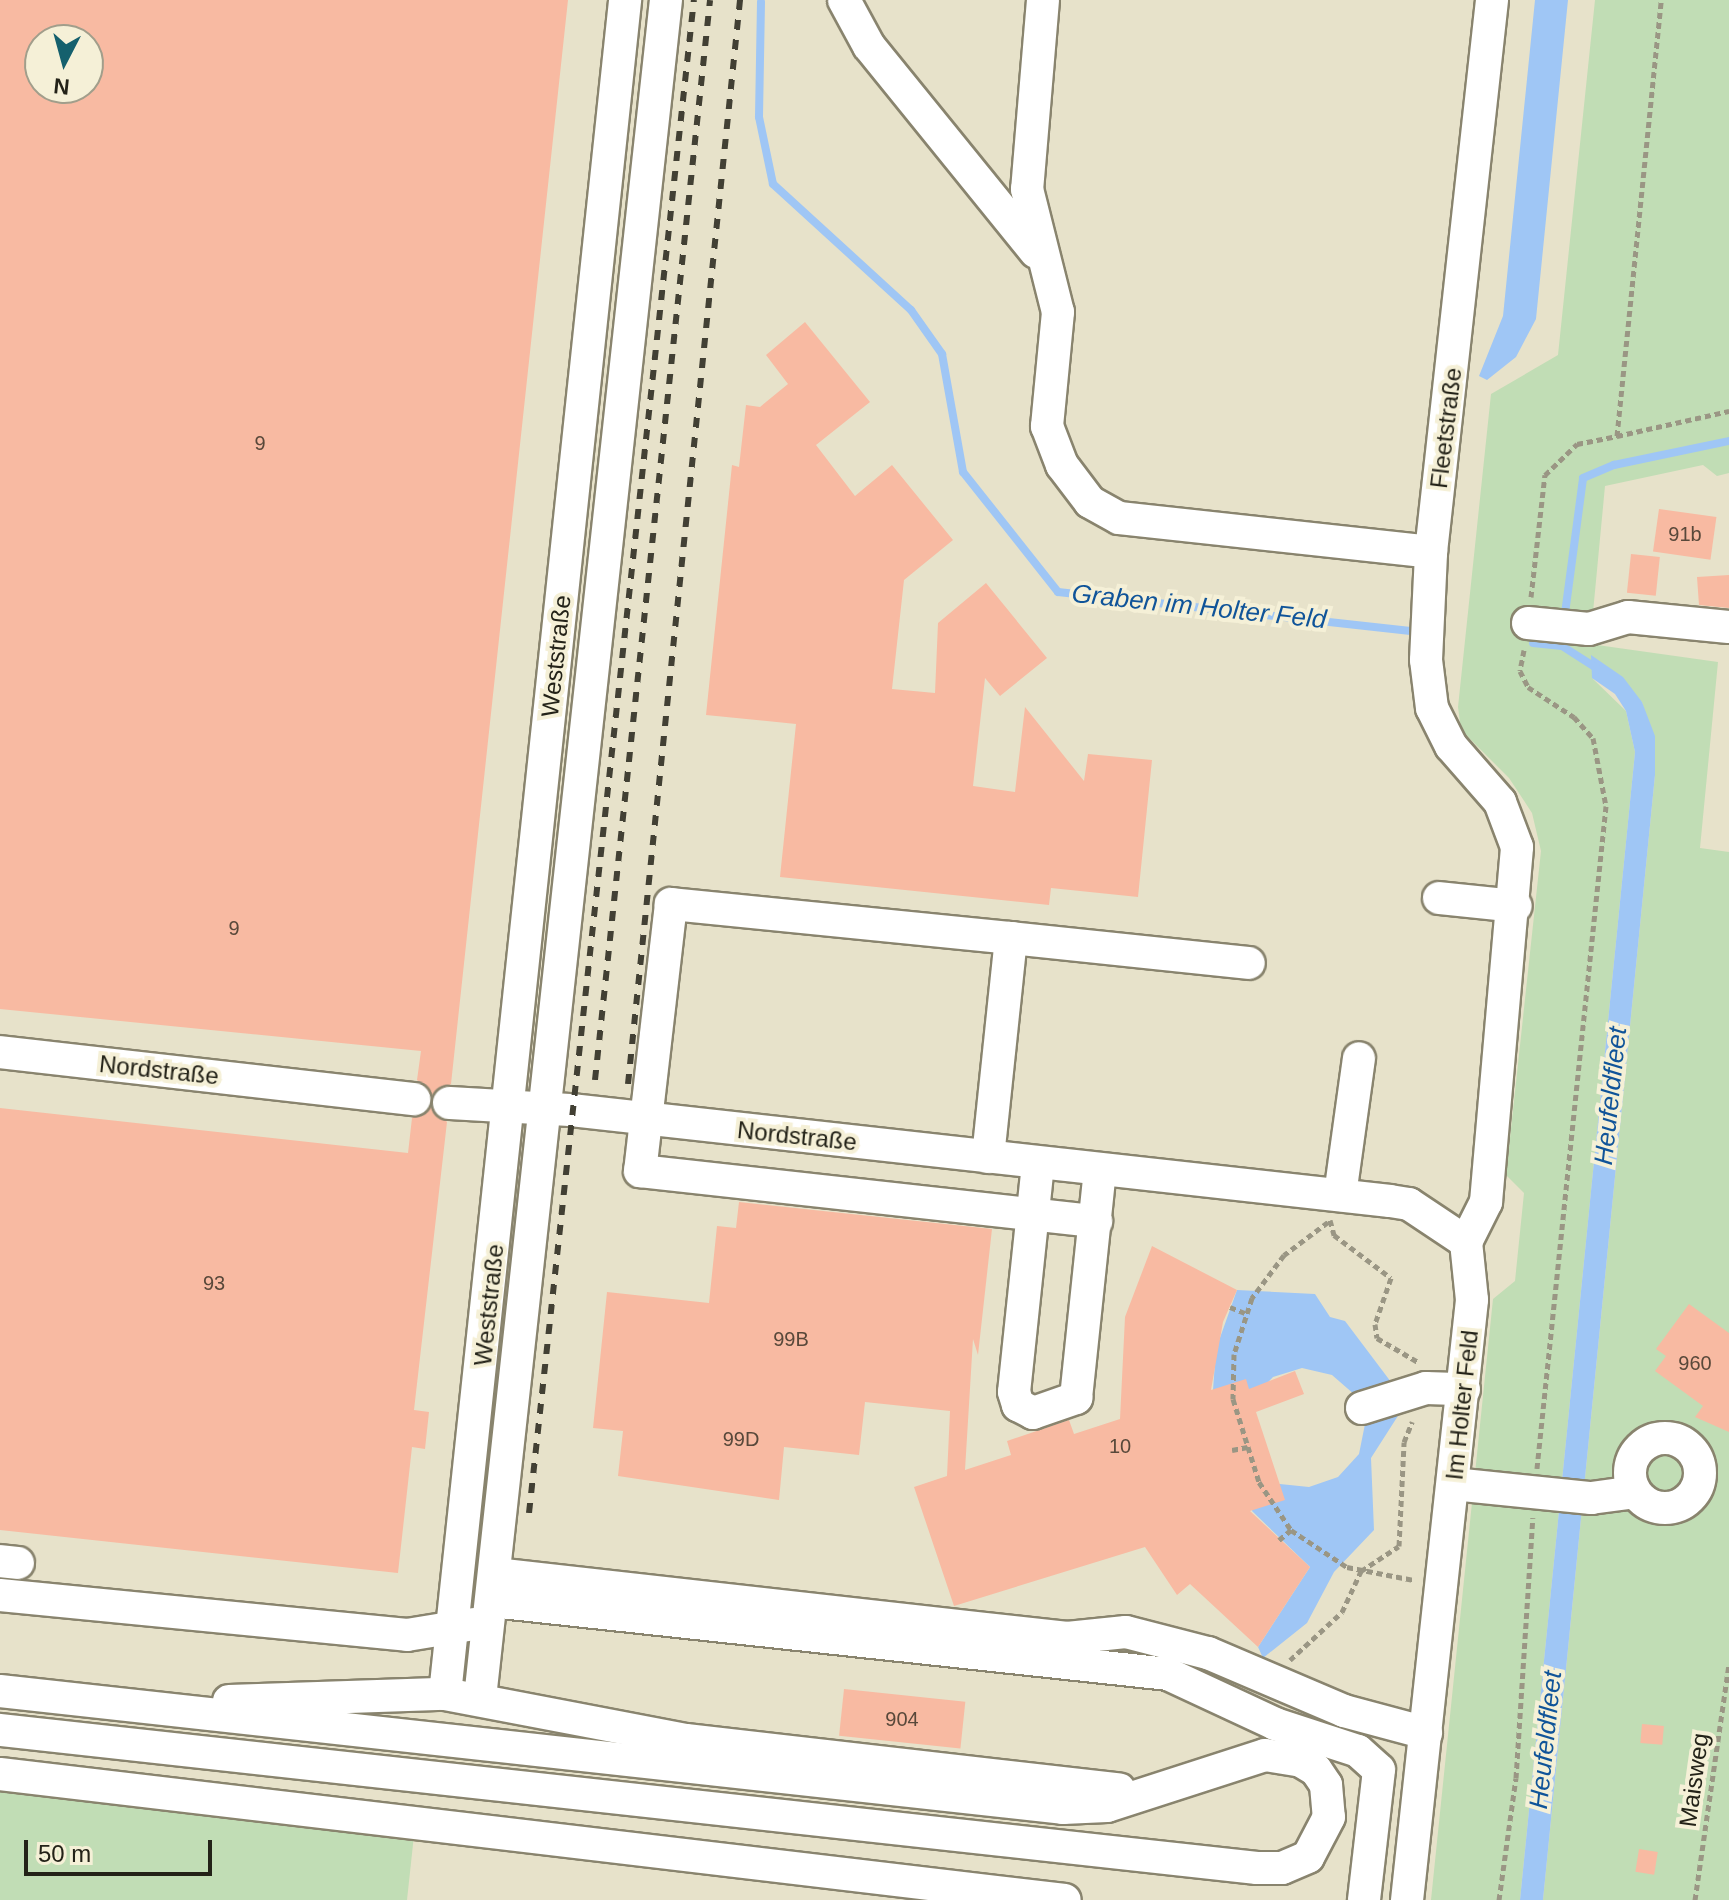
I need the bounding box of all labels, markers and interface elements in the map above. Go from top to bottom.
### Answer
north arrow [24,24,104,104]
text: N [52,73,71,100]
street label: Fleetstraße [1424,366,1468,490]
house number: 9 [254,431,266,455]
house number: 91b [1668,522,1702,546]
water label: Graben im Holter Feld [1070,578,1328,636]
street label: Weststraße [535,594,577,718]
house number: 9 [228,916,240,940]
water label: Heufeldfleet [1588,1025,1634,1167]
street label: Nordstraße [98,1049,220,1091]
street label: Nordstraße [736,1115,858,1157]
street label: Weststraße [468,1243,510,1367]
house number: 93 [203,1271,225,1295]
house number: 99B [773,1327,809,1351]
street label: Im Holter Feld [1440,1329,1484,1481]
house number: 960 [1678,1351,1712,1375]
house number: 99D [723,1427,759,1451]
house number: 10 [1109,1434,1131,1458]
water label: Heufeldfleet [1523,1669,1569,1811]
house number: 904 [885,1707,919,1731]
street label: Maisweg [1673,1731,1715,1829]
scale bar [28,1824,216,1874]
text: 50 m [38,1840,91,1867]

